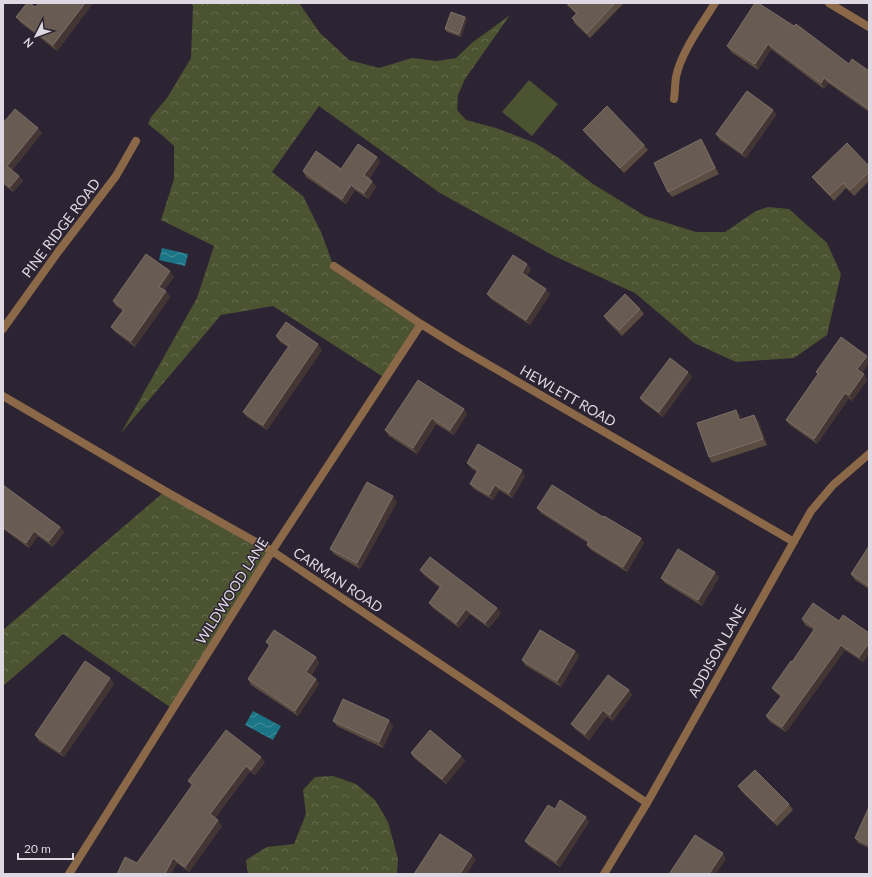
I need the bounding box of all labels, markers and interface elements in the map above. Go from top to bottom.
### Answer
north arrow [16,16,56,56]
text: N [21,36,36,51]
street label: PINE RIDGE ROAD [18,175,103,281]
street label: HEWLETT ROAD [517,361,619,430]
street label: WILDWOOD LANE [192,534,271,647]
street label: CARMAN ROAD [290,543,386,616]
street label: ADDISON LANE [684,601,749,700]
scale bar [18,835,73,861]
text: 20 m [24,841,51,856]

